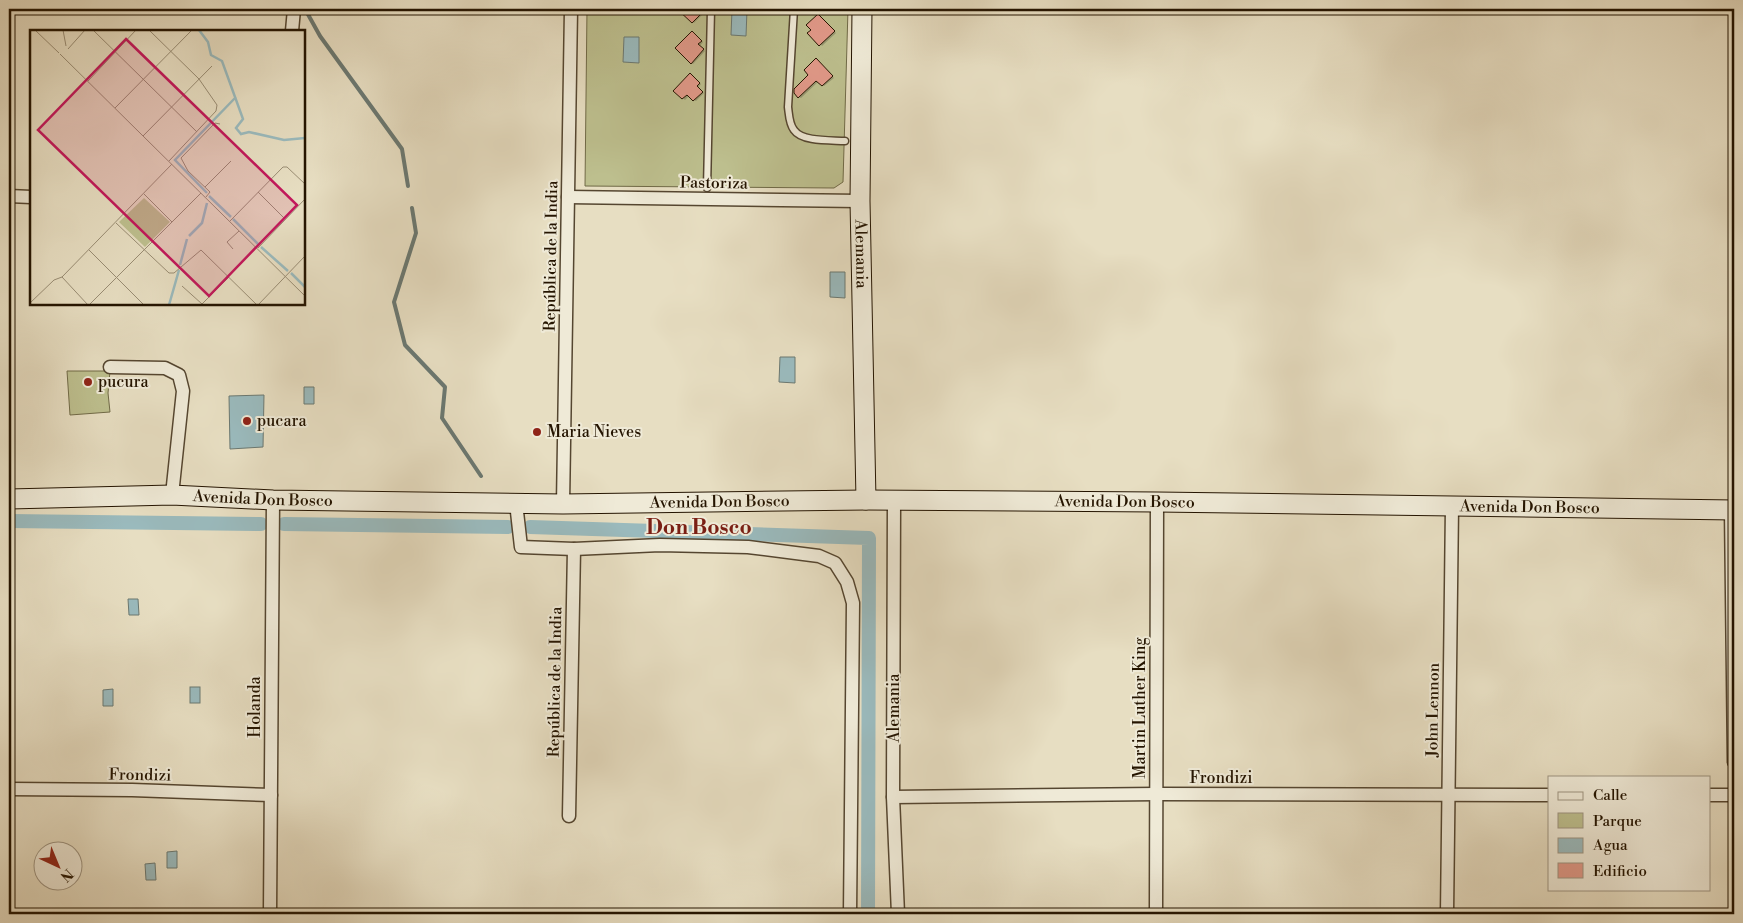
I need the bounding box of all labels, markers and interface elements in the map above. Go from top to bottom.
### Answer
inset map [30,30,305,305]
street label: Pastoriza [680,172,749,194]
street label: República de la India [540,180,562,331]
street label: Alemania [850,218,872,290]
place label: pucura [98,372,149,392]
marker: pucura [82,376,94,388]
place label: pucara [257,411,307,431]
marker: pucara [241,415,253,427]
place label: Maria Nieves [547,422,641,442]
marker: Maria Nieves [531,426,543,438]
street label: Avenida Don Bosco [191,486,333,511]
street label: Avenida Don Bosco [649,491,790,513]
street label: Avenida Don Bosco [1054,491,1195,513]
street label: Avenida Don Bosco [1459,496,1600,518]
district label: Don Bosco [646,515,752,541]
street label: República de la India [544,606,566,757]
street label: Martin Luther King [1130,637,1150,779]
street label: John Lennon [1422,662,1444,758]
street label: Alemania [884,673,904,743]
street label: Holanda [245,675,265,738]
street label: Frondizi [108,764,172,786]
street label: Frondizi [1190,768,1252,788]
legend [1548,776,1710,890]
text: Calle [1593,786,1627,805]
text: Parque [1593,812,1642,831]
text: Agua [1592,836,1628,855]
north arrow [32,840,82,890]
text: Edificio [1593,862,1647,881]
text: N [56,864,77,885]

